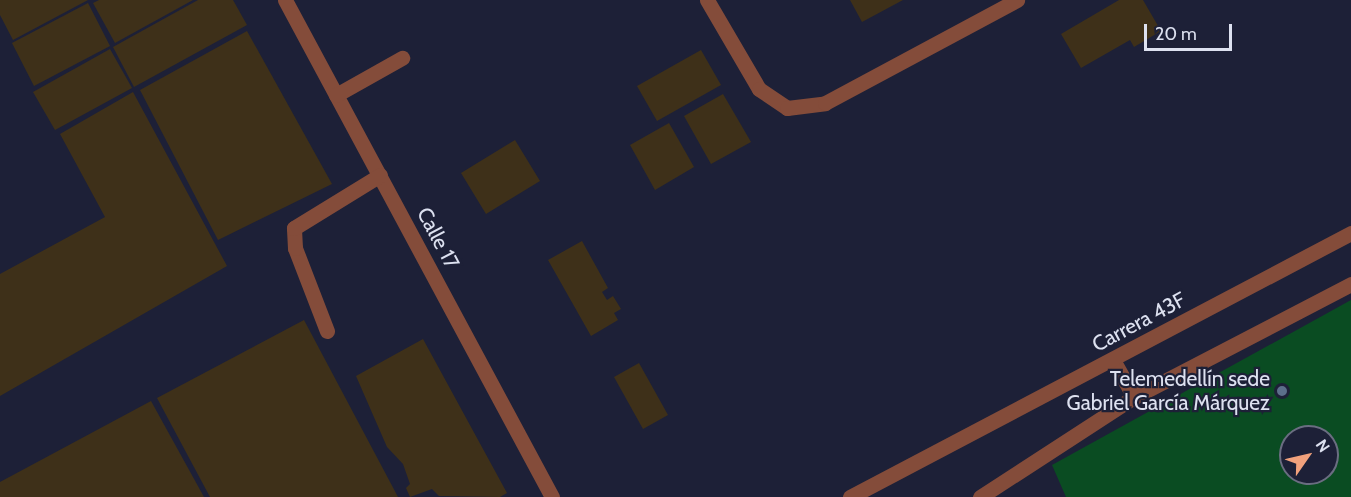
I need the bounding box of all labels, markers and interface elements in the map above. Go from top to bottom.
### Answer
scale bar [1147,12,1236,50]
text: 20 m [1155,23,1197,45]
street label: Calle 17 [411,203,465,273]
street label: Carrera 43F [1088,287,1190,357]
place label: Telemedellín sede Gabriel García Márquez [1067,366,1270,416]
marker: Telemedellín sede Gabriel García Márquez [1275,384,1289,398]
north arrow [1279,425,1339,485]
text: N [1312,436,1334,456]

